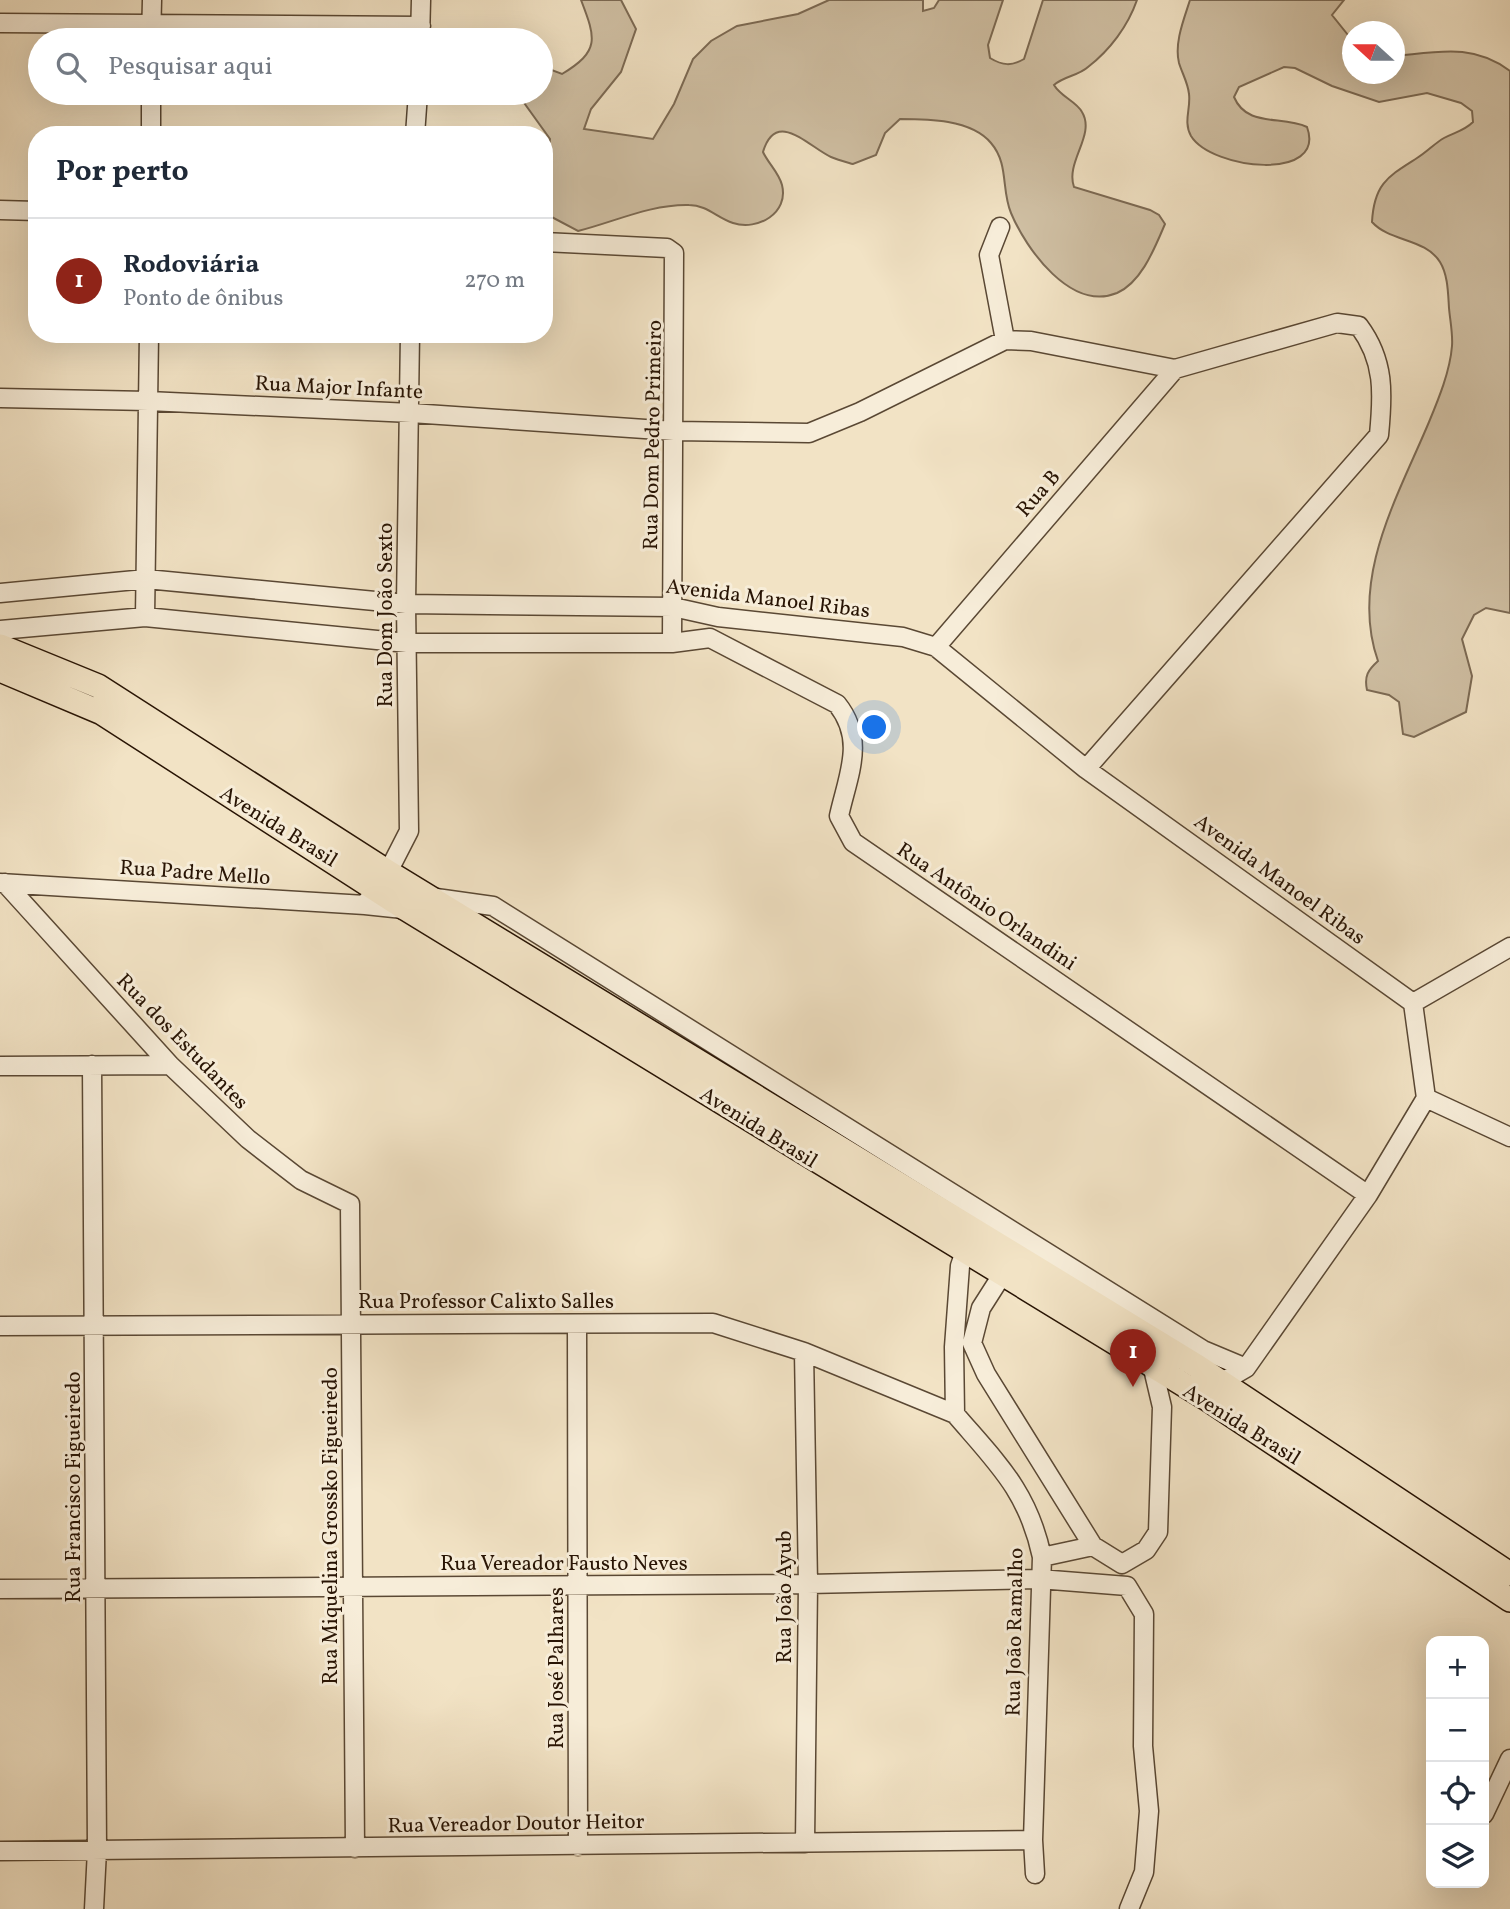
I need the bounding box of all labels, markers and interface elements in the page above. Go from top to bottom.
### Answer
north arrow [1342,21,1405,84]
search box [28,28,553,105]
icon: search [52,48,90,86]
text: Pesquisar aqui [108,49,273,85]
text: Por perto [56,151,189,193]
text: Rodoviária [123,247,260,283]
text: 1 [74,265,84,297]
text: 270 m [464,265,525,297]
text: Ponto de ônibus [123,283,283,315]
street label: Rua Dom Pedro Primeiro [637,320,670,550]
street label: Rua Major Infante [254,370,424,407]
street label: Rua B [1010,464,1068,524]
street label: Rua Dom João Sexto [372,523,401,707]
street label: Avenida Manoel Ribas [664,573,872,626]
your location [857,710,891,744]
street label: Avenida Brasil [214,780,343,875]
street label: Avenida Manoel Ribas [1187,808,1371,952]
street label: Rua Antônio Orlandini [891,836,1082,978]
street label: Rua Padre Mello [118,854,271,893]
street label: Rua dos Estudantes [109,968,254,1116]
street label: Avenida Brasil [694,1081,823,1176]
street label: Rua Professor Calixto Salles [358,1288,614,1317]
pin: 1 [1110,1329,1156,1387]
street label: Rua Miquelina Grossko Figueiredo [317,1367,346,1685]
street label: Rua Francisco Figueiredo [60,1371,89,1603]
street label: Avenida Brasil [1177,1378,1306,1473]
street label: Rua João Ayub [771,1531,800,1664]
street label: Rua João Ramalho [1000,1547,1031,1717]
street label: Rua Vereador Fausto Neves [440,1550,688,1579]
street label: Rua José Palhares [543,1587,572,1749]
map controls [1426,1636,1489,1888]
button: + [1426,1636,1489,1699]
button: − [1426,1699,1489,1762]
button: locate [1426,1762,1489,1825]
street label: Rua Vereador Doutor Heitor [387,1808,645,1841]
button: layers [1426,1825,1489,1888]

